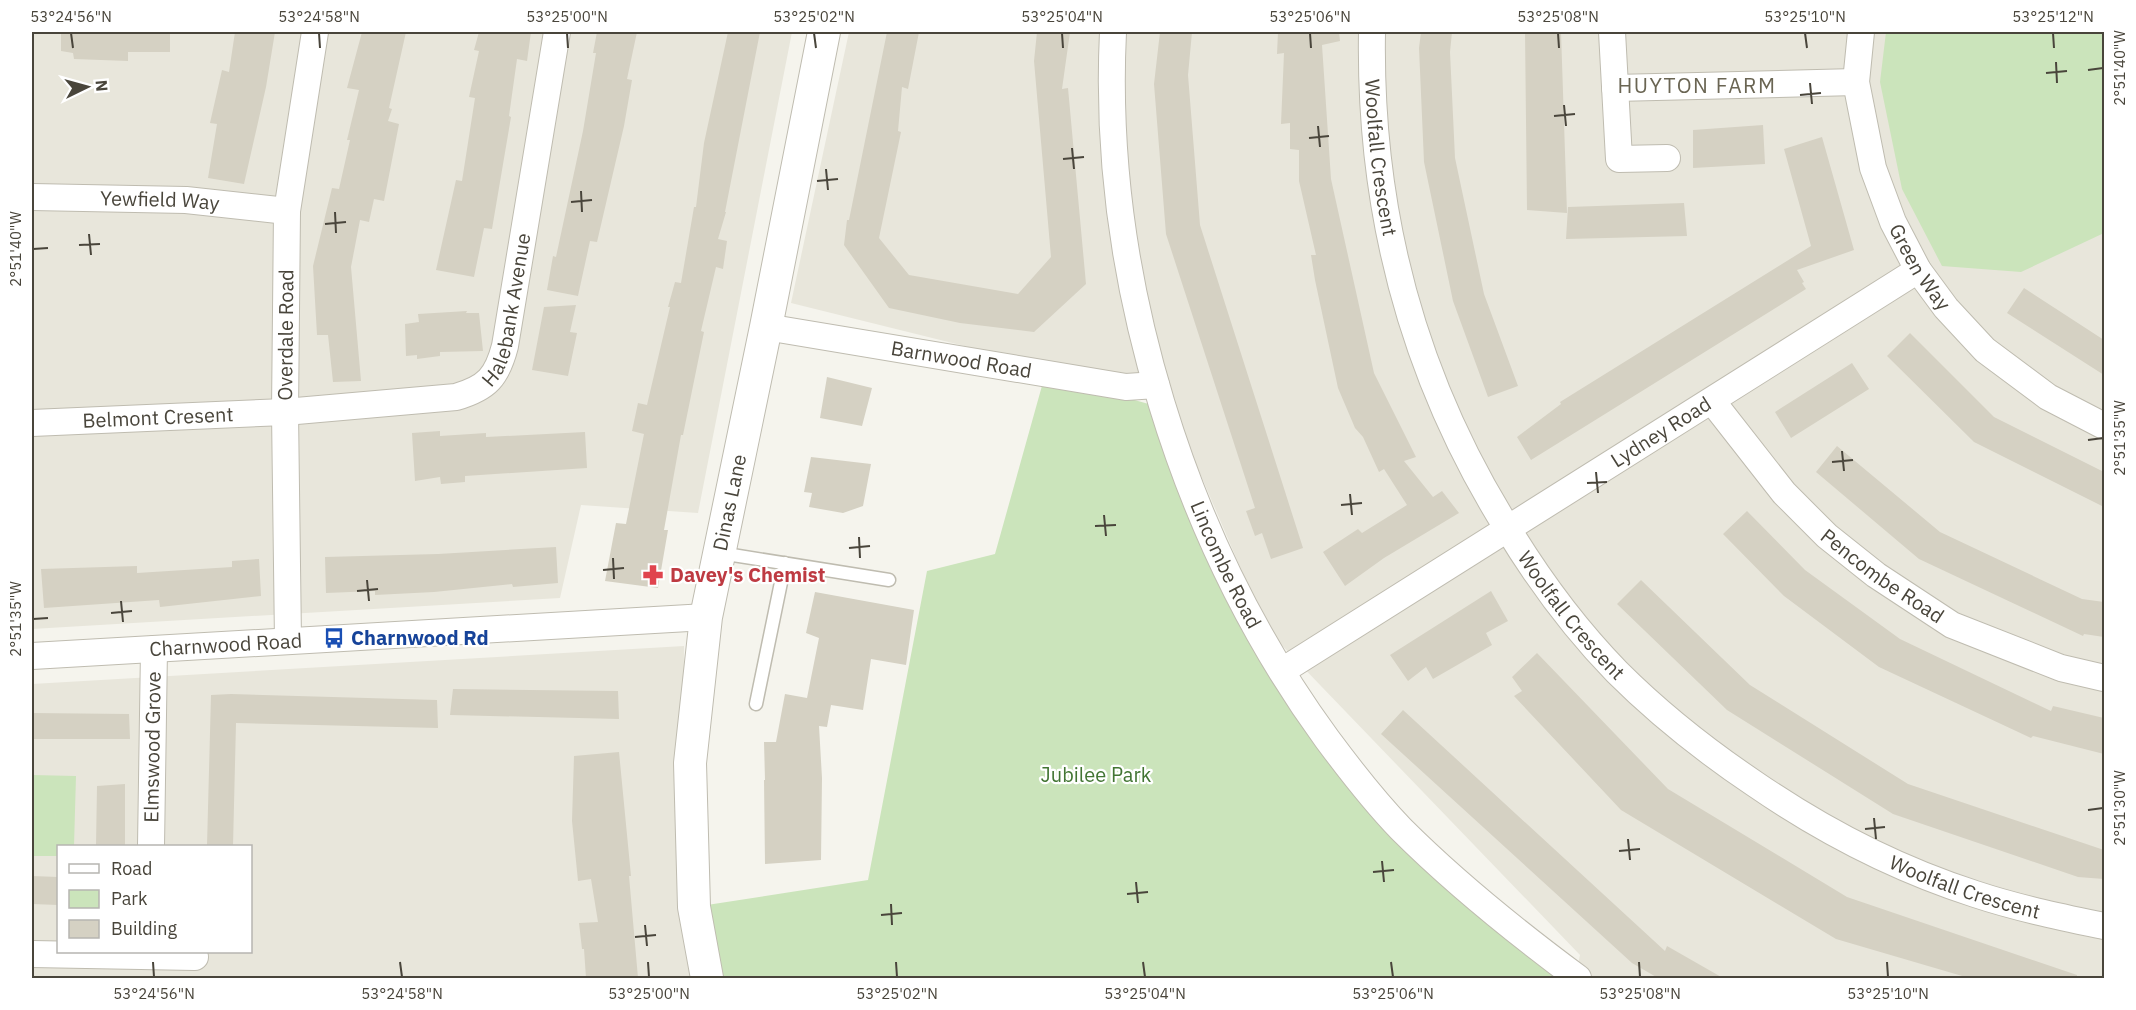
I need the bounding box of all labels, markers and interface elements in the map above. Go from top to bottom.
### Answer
text: 53°24'56"N [30,7,112,26]
text: 53°24'58"N [278,7,360,26]
text: 53°25'00"N [526,7,608,26]
text: 53°25'02"N [773,7,855,26]
text: 53°25'04"N [1021,7,1103,26]
text: 53°25'06"N [1269,7,1351,26]
text: 53°25'08"N [1517,7,1599,26]
text: 53°25'10"N [1764,7,1846,26]
text: 53°25'12"N [2012,7,2094,26]
text: 2°51'40"W [2110,30,2129,106]
north arrow [57,57,117,117]
district label: HUYTON FARM [1617,71,1777,99]
text: N [91,79,112,92]
street label: Woolfall Crescent [1359,79,1404,238]
street label: Yewfield Way [100,184,221,217]
text: 2°51'40"W [6,211,25,287]
street label: Green Way [1883,219,1957,316]
street label: Halebank Avenue [475,231,536,392]
street label: Overdale Road [271,269,299,401]
street label: Barnwood Road [889,334,1034,384]
street label: Lydney Road [1605,390,1716,473]
street label: Belmont Cresent [82,400,234,434]
text: 2°51'35"W [2110,400,2129,476]
street label: Dinas Lane [706,452,752,553]
street label: Lincombe Road [1184,497,1268,633]
street label: Pencombe Road [1815,522,1949,629]
street label: Woolfall Crescent [1512,545,1631,685]
place label: Davey's Chemist [670,561,825,588]
pharmacy icon: Davey's Chemist [641,563,665,587]
text: 2°51'35"W [6,581,25,657]
place label: Charnwood Rd [351,624,489,651]
street label: Charnwood Road [148,626,303,662]
bus stop icon: Charnwood Rd [322,626,346,650]
street label: Elmswood Grove [137,671,167,823]
park label: Jubilee Park [1041,761,1152,788]
text: 2°51'30"W [2110,770,2129,846]
legend [57,845,252,953]
street label: Woolfall Crescent [1885,848,2043,925]
text: Road [111,857,152,880]
text: Park [111,887,148,910]
text: Building [111,917,178,940]
text: 53°24'56"N [113,984,195,1003]
text: 53°24'58"N [361,984,443,1003]
text: 53°25'00"N [608,984,690,1003]
text: 53°25'02"N [856,984,938,1003]
text: 53°25'04"N [1104,984,1186,1003]
text: 53°25'06"N [1352,984,1434,1003]
text: 53°25'08"N [1599,984,1681,1003]
text: 53°25'10"N [1847,984,1929,1003]

